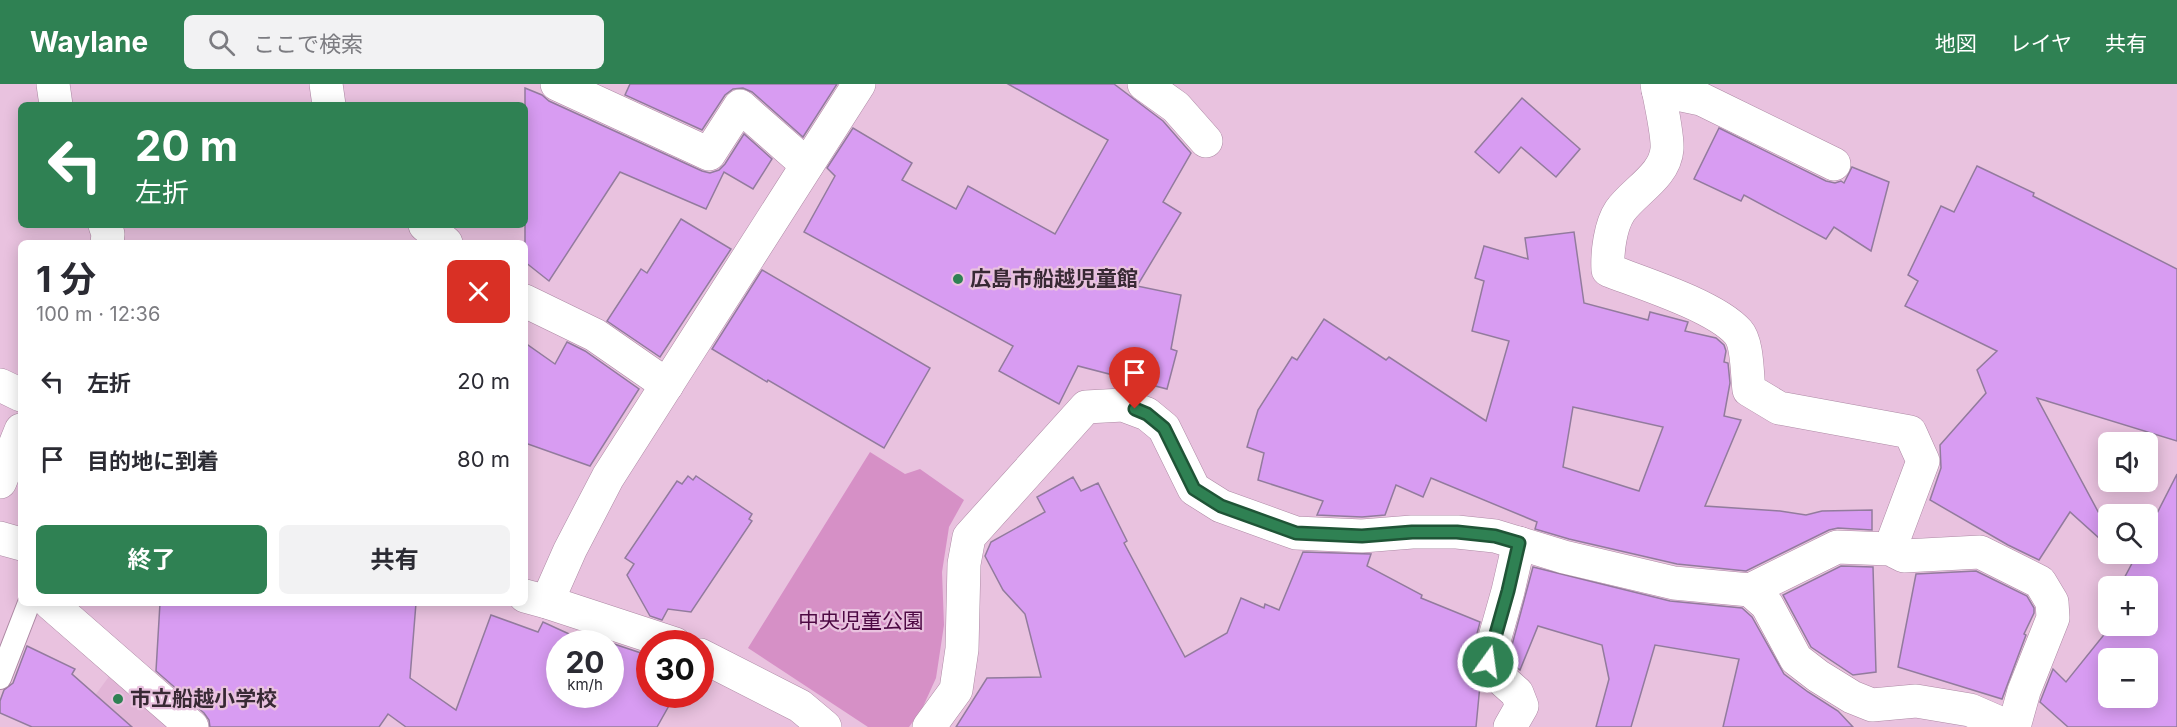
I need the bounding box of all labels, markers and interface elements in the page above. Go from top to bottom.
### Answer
search box [184,15,604,69]
text: Waylane [30,25,148,59]
icon: search [205,26,238,59]
text: ここで検索 [253,31,363,57]
text: 地図 [1935,31,1977,56]
text: レイヤ [2010,31,2072,56]
text: 共有 [2105,31,2147,56]
text: 20 m [135,120,238,171]
icon: left [36,126,114,204]
text: 左折 [135,176,189,209]
text: 1 分 [36,257,96,301]
button: close [447,260,510,323]
place label: 広島市船越児童館 [970,266,1138,291]
marker: 広島市船越児童館 [951,272,965,286]
text: 100 m · 12:36 [36,302,160,326]
pin [1109,347,1160,409]
icon: arrive [1118,356,1151,389]
icon: left [36,365,69,398]
text: 20 m [457,368,510,394]
text: 左折 [87,370,131,396]
map controls [2098,432,2158,708]
button: sound [2098,432,2158,492]
icon: arrive [36,443,69,476]
text: 80 m [457,446,510,472]
text: 目的地に到着 [87,448,219,474]
button: search [2098,504,2158,564]
button: 終了 [36,525,267,594]
button: 共有 [279,525,510,594]
button: + [2098,576,2158,636]
park label: 中央児童公園 [798,608,924,633]
speed limit sign: 30 [636,630,714,708]
position arrow [1456,630,1520,694]
text: 20 [565,644,605,680]
button: − [2098,648,2158,708]
text: km/h [567,675,603,694]
place label: 市立船越小学校 [130,686,277,711]
marker: 市立船越小学校 [111,692,125,706]

